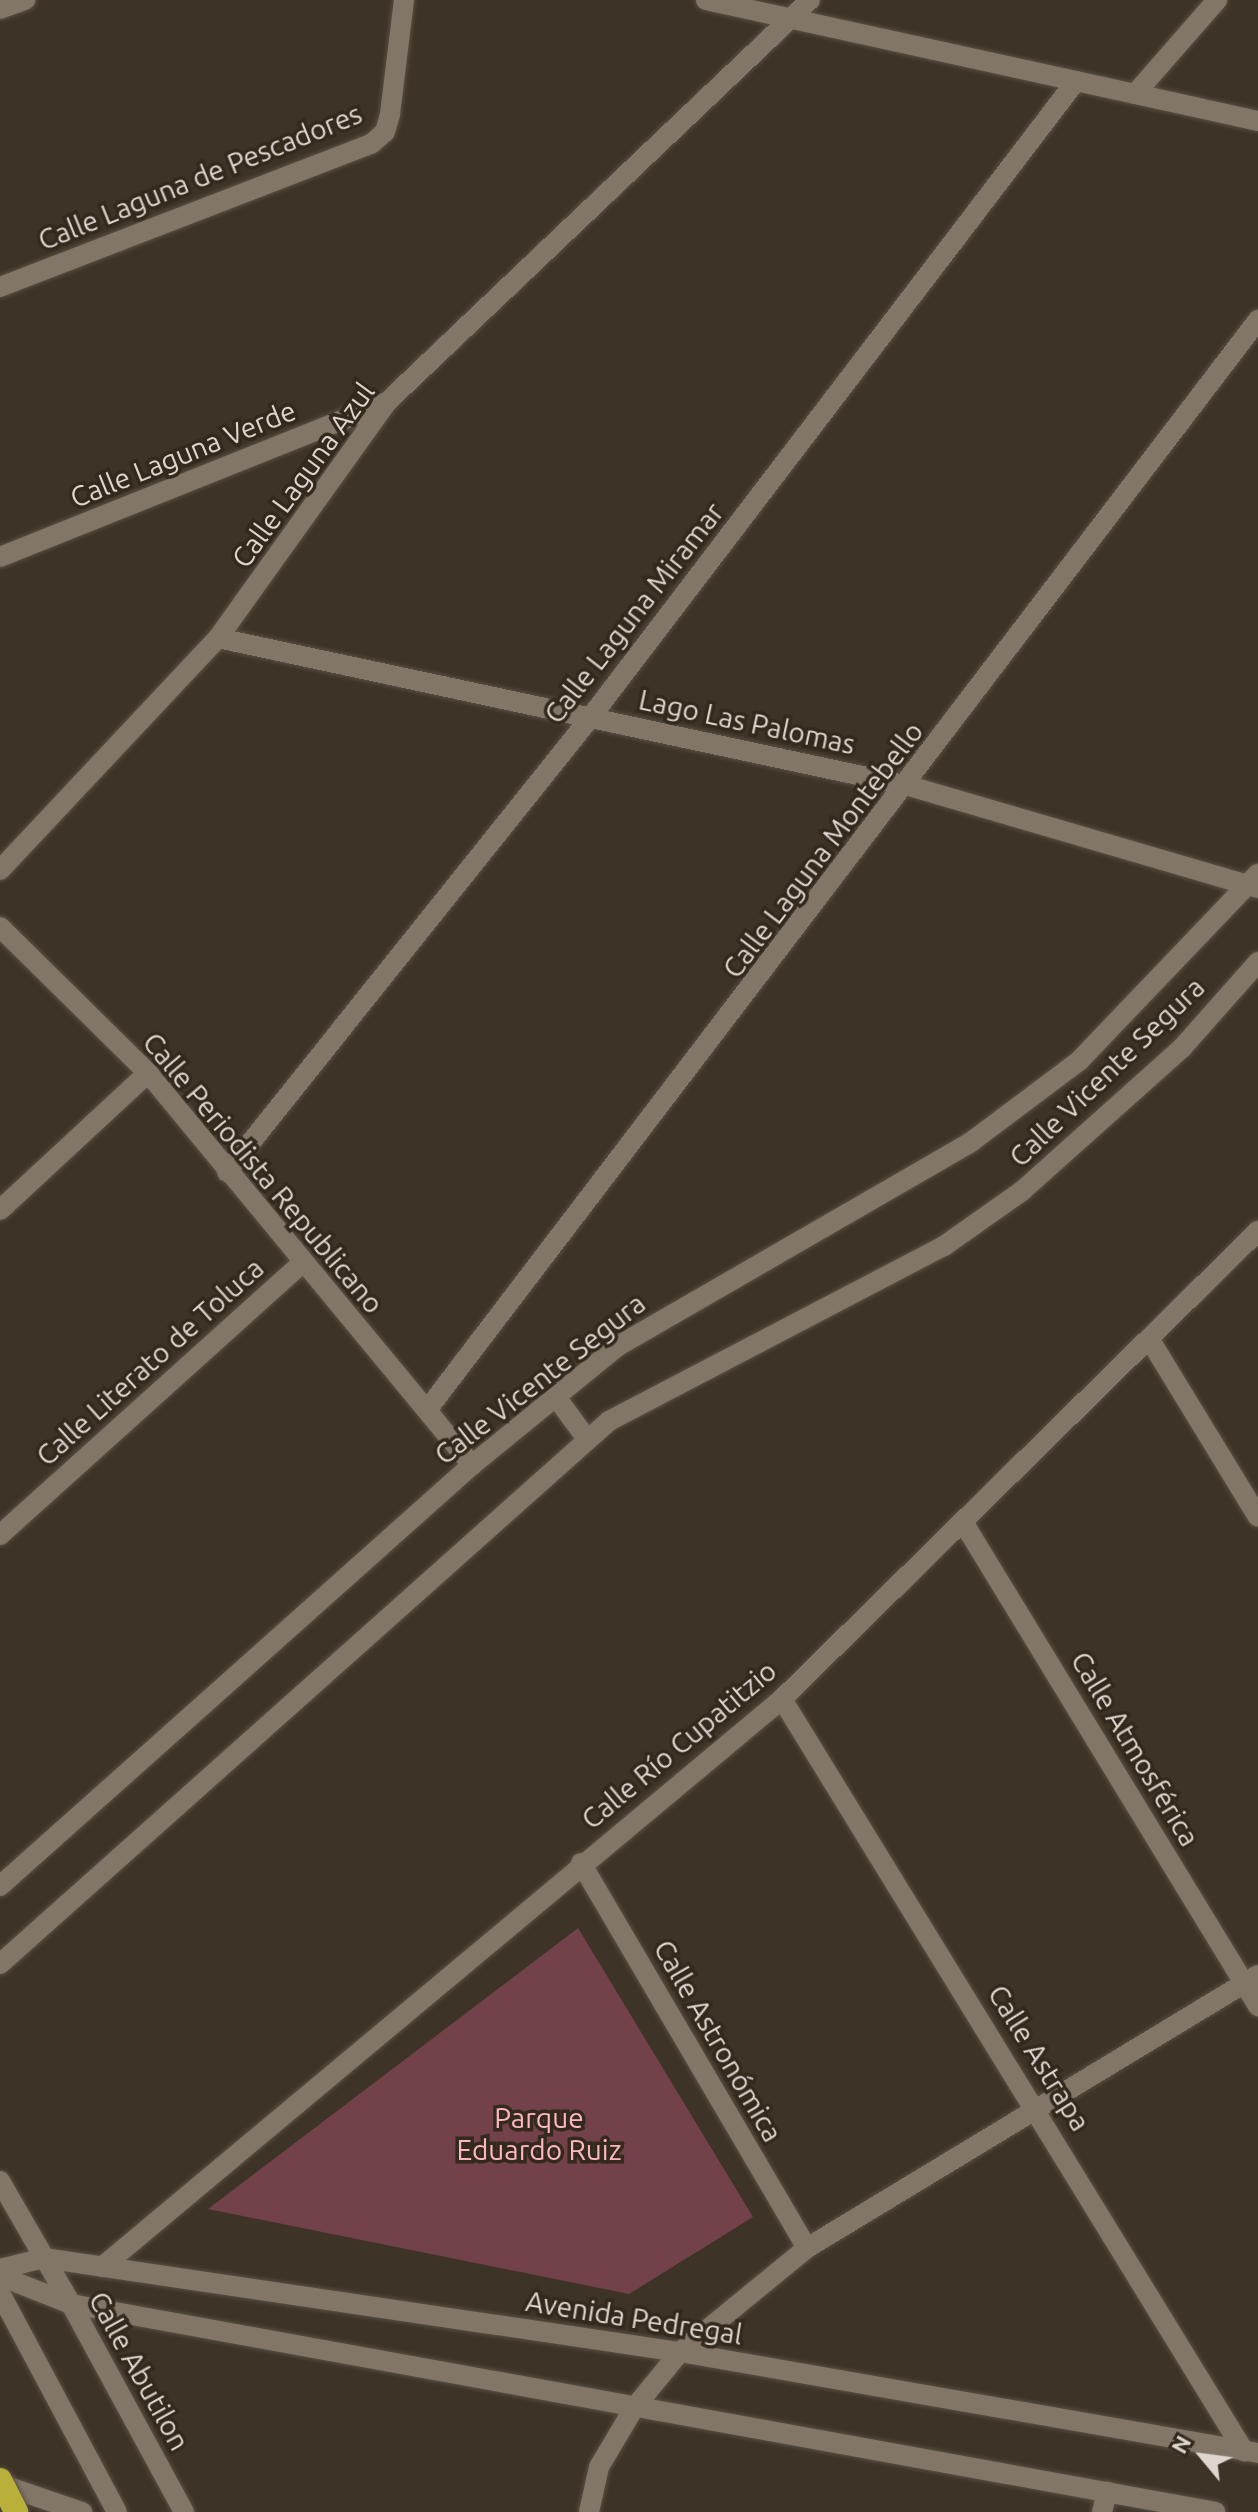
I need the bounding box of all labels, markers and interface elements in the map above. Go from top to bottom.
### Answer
street label: Calle Laguna de Pescadores [33,97,367,257]
street label: Calle Laguna Azul [225,376,381,574]
street label: Calle Laguna Verde [65,393,301,515]
street label: Calle Laguna Miramar [537,496,731,730]
street label: Lago Las Palomas [636,683,858,761]
street label: Calle Laguna Montebello [716,715,930,985]
street label: Calle Vicente Segura [1003,970,1211,1174]
street label: Calle Periodista Republicano [136,1026,390,1320]
street label: Calle Literato de Toluca [30,1251,270,1473]
street label: Calle Vicente Segura [428,1286,652,1472]
street label: Calle Atmosférica [1064,1646,1206,1852]
street label: Calle Río Cupatitzio [575,1654,783,1836]
street label: Calle Astronómica [647,1934,789,2148]
street label: Calle Astrapa [981,1979,1097,2137]
park label: Parque Eduardo Ruiz [456,2101,622,2167]
street label: Avenida Pedregal [523,2284,745,2352]
street label: Calle Abutilon [82,2286,196,2456]
north arrow [1162,2416,1242,2496]
text: N [1166,2431,1195,2457]

